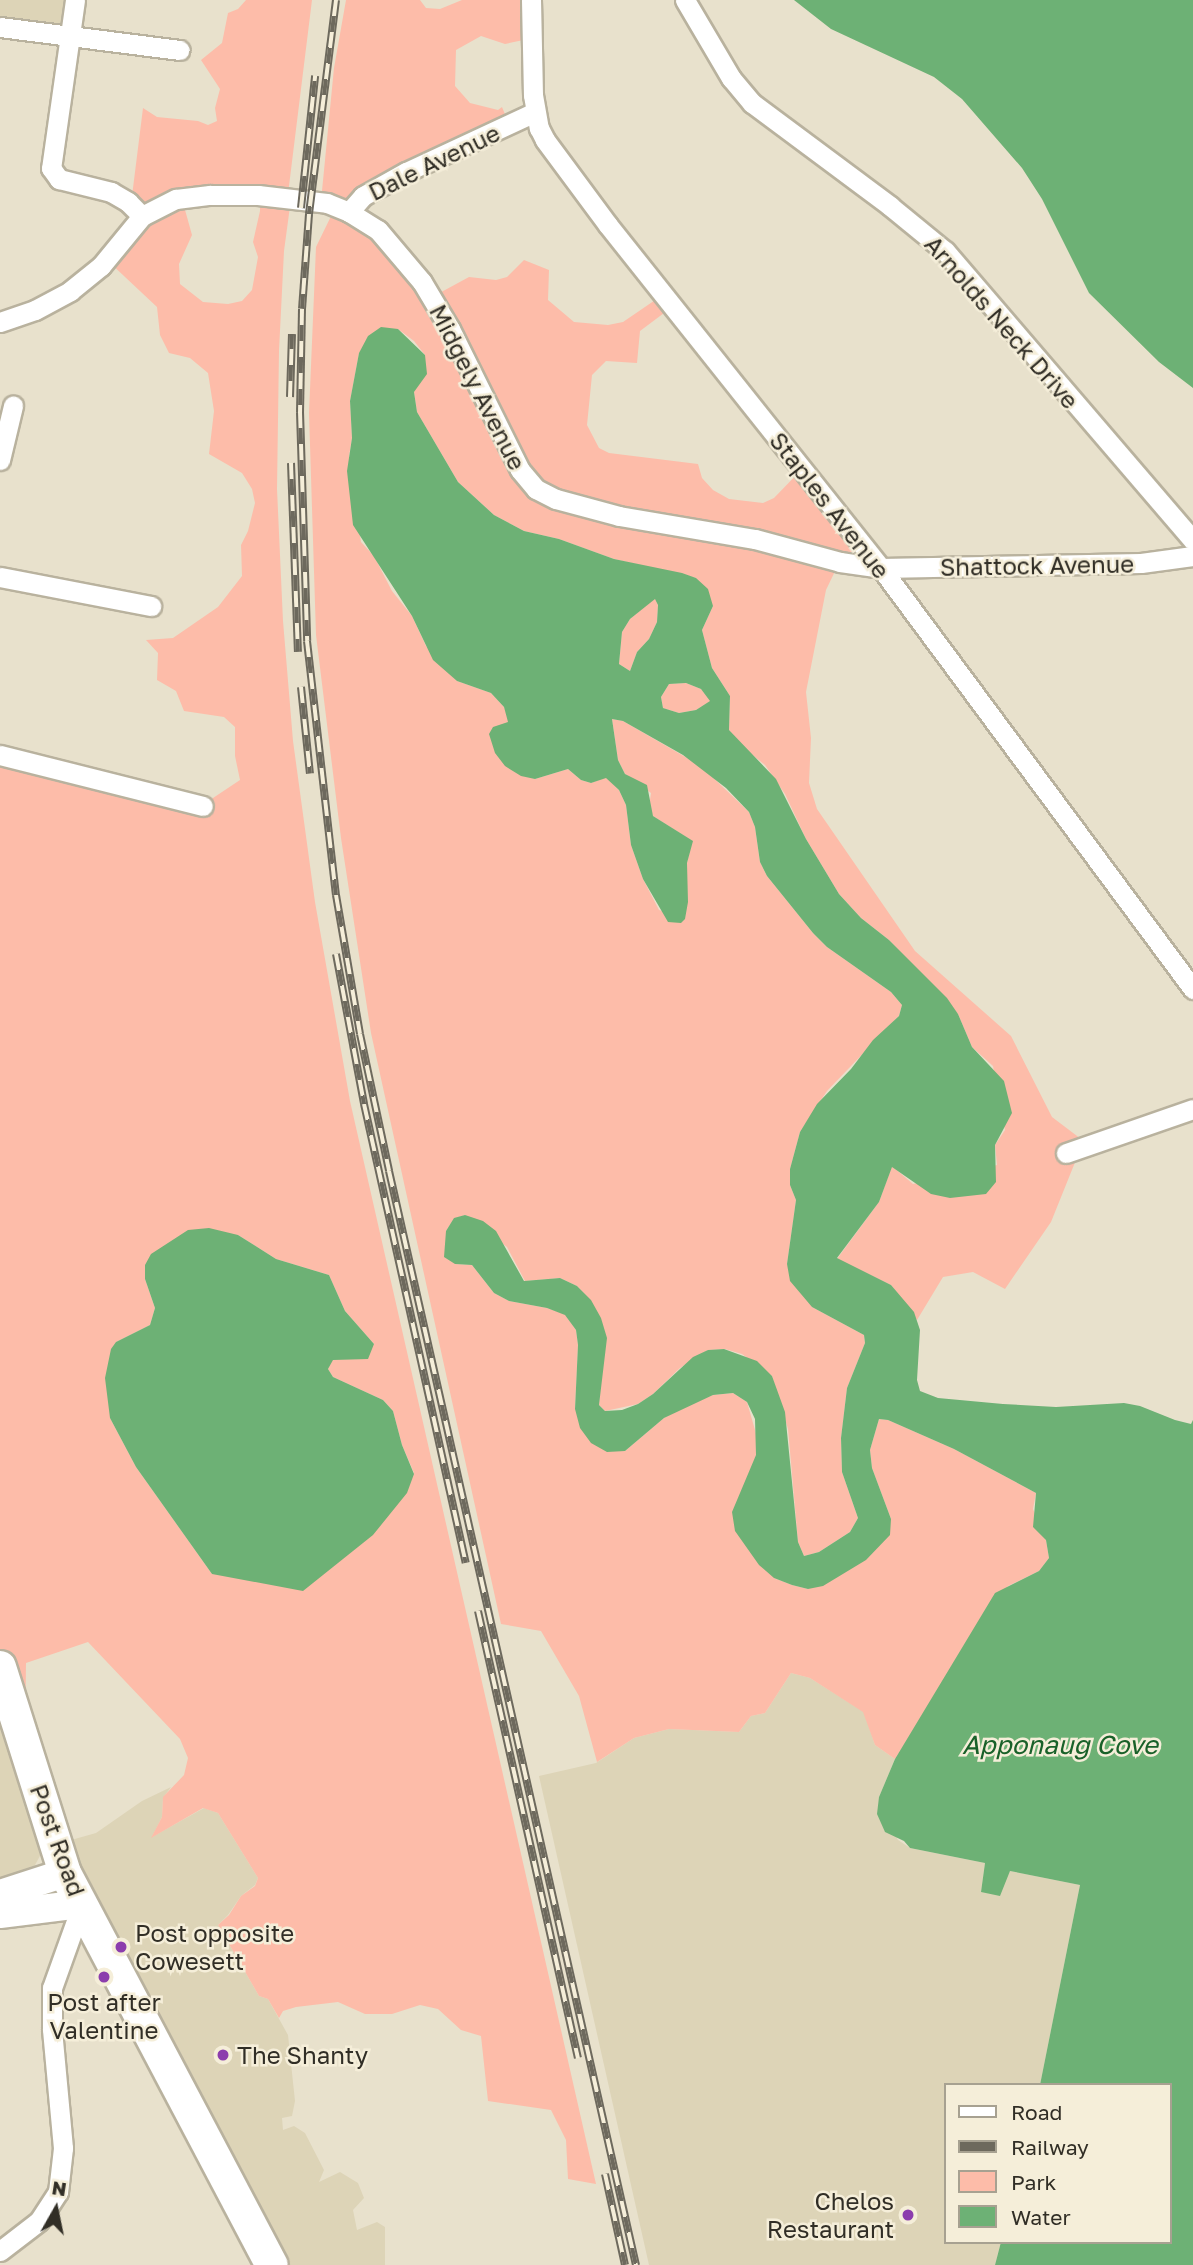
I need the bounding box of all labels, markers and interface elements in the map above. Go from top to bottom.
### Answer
street label: Dale Avenue [364,118,504,206]
street label: Arnolds Neck Drive [919,230,1085,414]
street label: Midgely Avenue [424,299,532,475]
street label: Staples Avenue [764,426,896,584]
street label: Shattock Avenue [940,549,1134,581]
water label: Apponaug Cove [962,1729,1158,1761]
street label: Post Road [24,1780,92,1900]
place label: Post opposite Cowesett [135,1919,294,1975]
marker: Post opposite Cowesett [113,1939,129,1955]
marker: Post after Valentine [96,1969,112,1985]
place label: Post after Valentine [47,1988,161,2044]
place label: The Shanty [237,2041,368,2069]
marker: The Shanty [215,2047,231,2063]
legend [944,2083,1172,2244]
text: Road [1011,2099,1062,2125]
text: Railway [1011,2134,1089,2160]
text: Park [1011,2169,1056,2195]
north arrow [21,2174,91,2244]
text: N [50,2175,68,2200]
place label: Chelos Restaurant [767,2187,894,2243]
text: Water [1011,2204,1071,2230]
marker: Chelos Restaurant [900,2207,916,2223]

